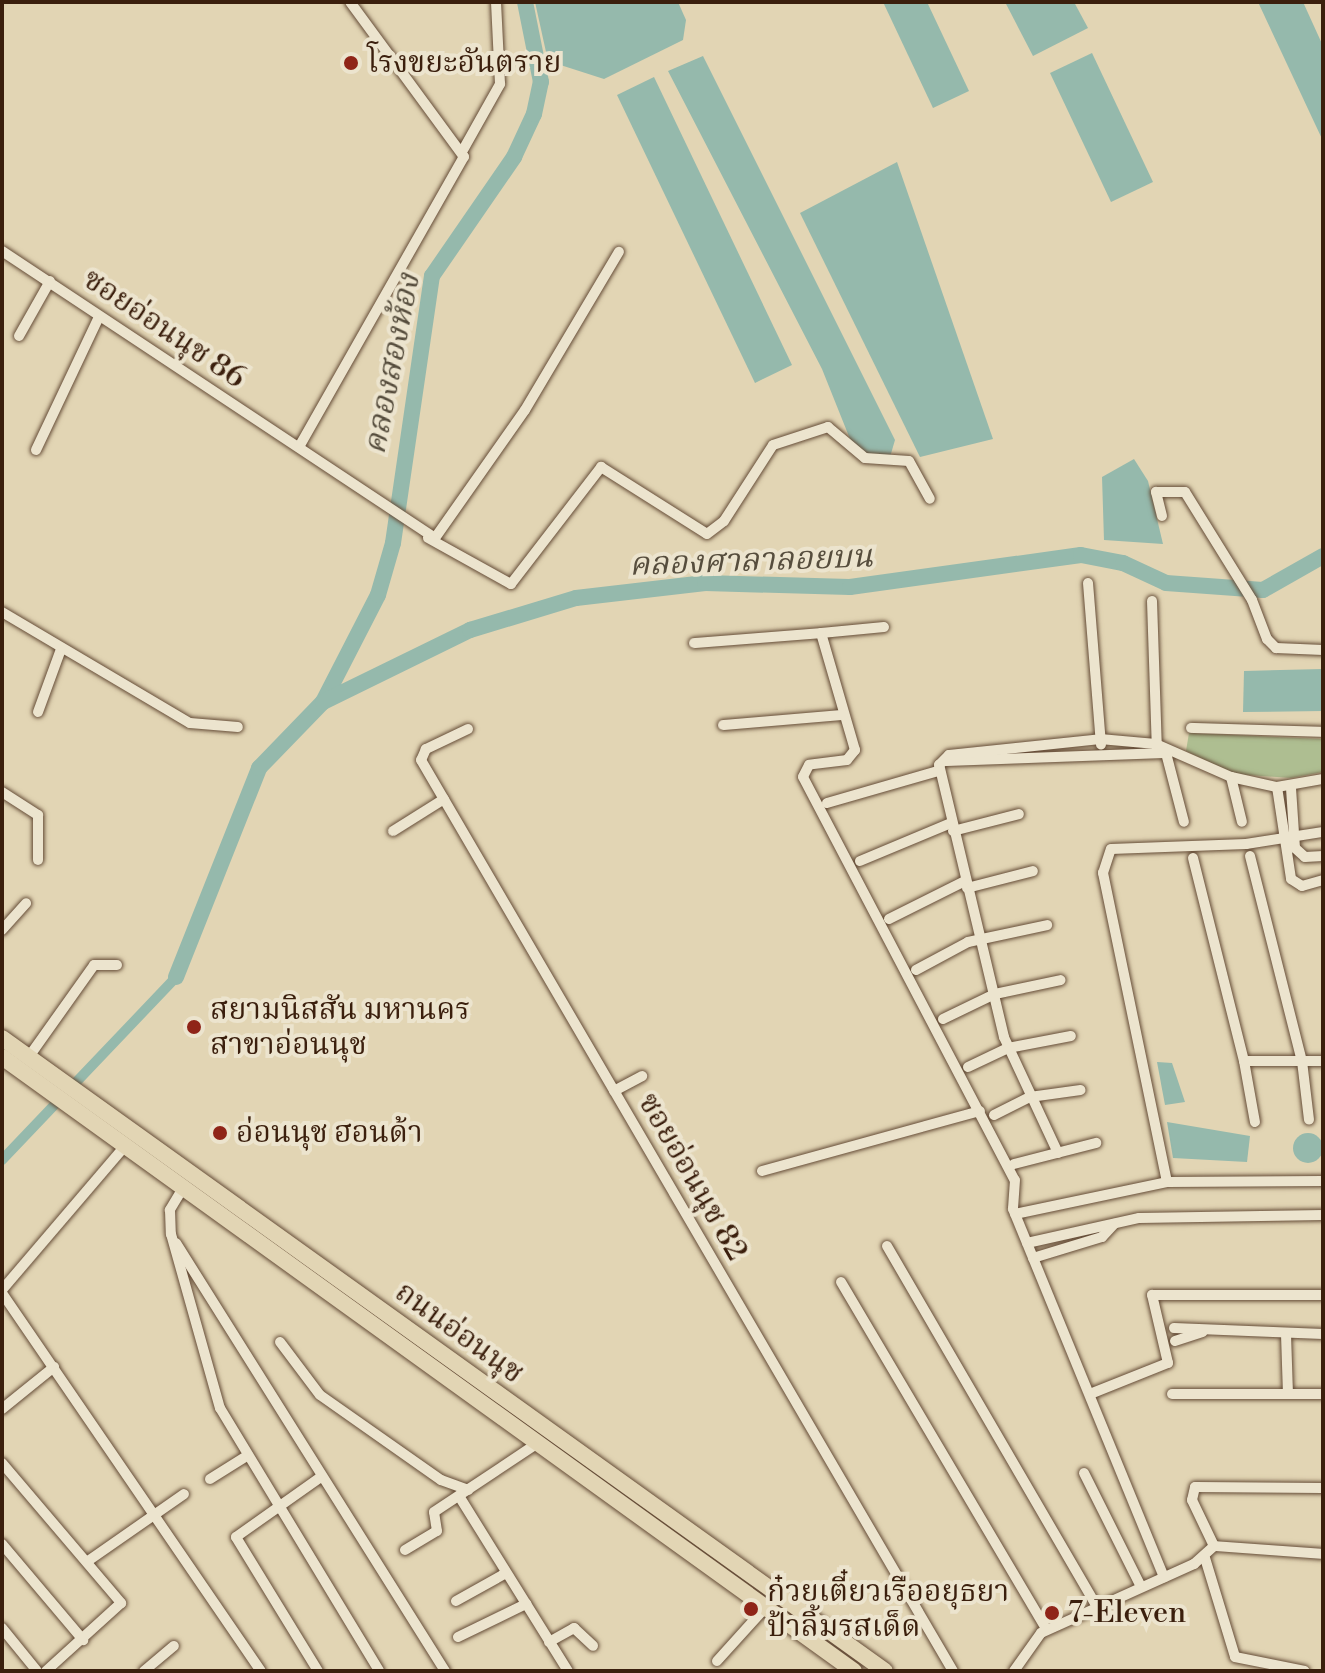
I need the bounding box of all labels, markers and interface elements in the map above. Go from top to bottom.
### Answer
place label: โรงขยะอันตราย [367,45,561,81]
marker: โรงขยะอันตราย [342,54,360,72]
street label: ซอยอ่อนนุช 86 [76,261,252,397]
water label: คลองสองห้อง [356,271,428,457]
water label: คลองศาลาลอยบน [629,538,873,584]
place label: สยามนิสสัน มหานคร สาขาอ่อนนุช [210,992,470,1062]
marker: สยามนิสสัน มหานคร สาขาอ่อนนุช [185,1018,203,1036]
street label: ซอยอ่อนนุช 82 [630,1087,754,1267]
place label: อ่อนนุช ฮอนด้า [236,1115,423,1151]
marker: อ่อนนุช ฮอนด้า [211,1124,229,1142]
street label: ถนนอ่อนนุช [388,1274,530,1392]
place label: ก๋วยเตี๋ยวเรืออยุธยา ป้าลิ้มรสเด็ด [767,1574,1009,1644]
place label: 7-Eleven [1068,1595,1186,1631]
marker: ก๋วยเตี๋ยวเรืออยุธยา ป้าลิ้มรสเด็ด [742,1600,760,1618]
marker: 7-Eleven [1043,1604,1061,1622]

